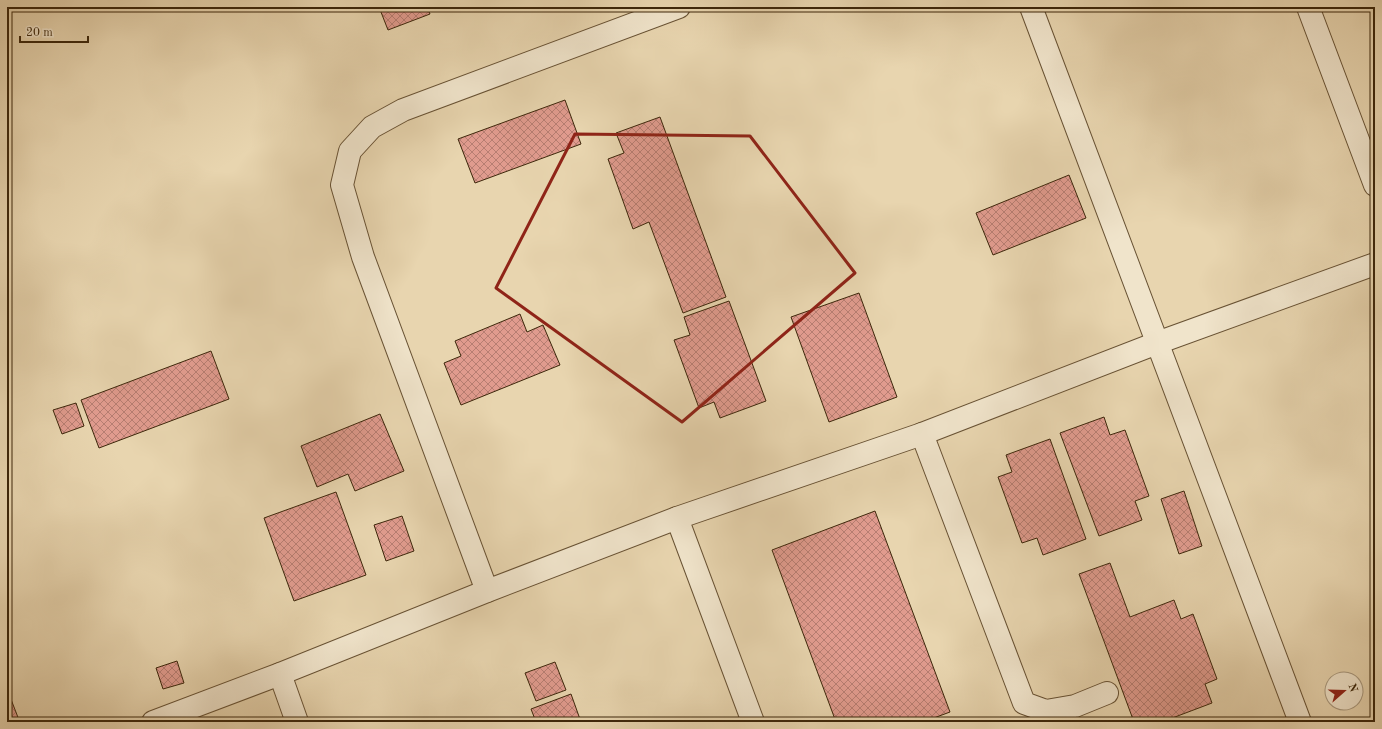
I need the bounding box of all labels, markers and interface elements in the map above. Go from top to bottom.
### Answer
scale bar [20,18,88,44]
text: 20 m [26,27,53,39]
north arrow [1324,671,1364,711]
text: N [1345,682,1359,694]

